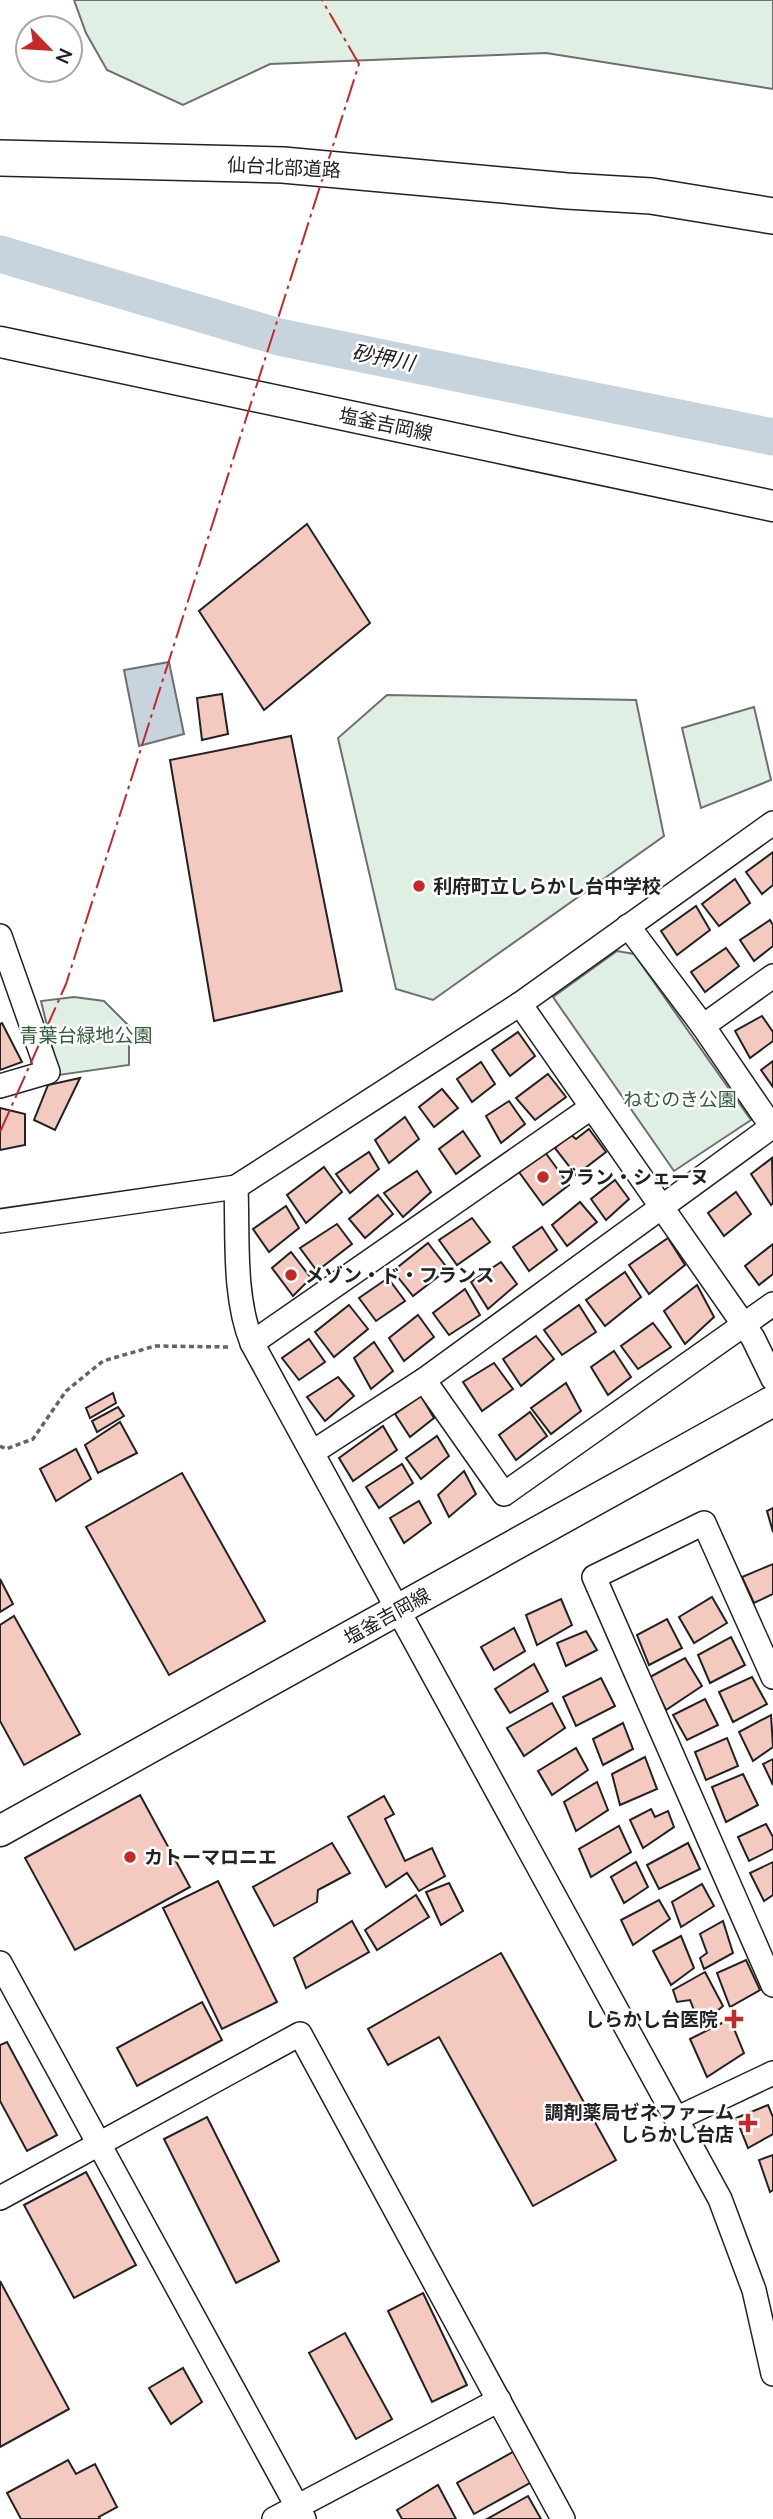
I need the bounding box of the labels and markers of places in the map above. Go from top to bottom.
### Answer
place label: 利府町立しらかし台中学校 [433,874,661,898]
marker: 利府町立しらかし台中学校 [411,878,427,894]
place label: ブラン・シェーヌ [557,1165,709,1189]
marker: ブラン・シェーヌ [535,1169,551,1185]
place label: メゾン・ド・フランス [305,1263,495,1287]
marker: メゾン・ド・フランス [283,1267,299,1283]
place label: カトーマロニエ [144,1845,277,1869]
marker: カトーマロニエ [122,1849,138,1865]
place label: しらかし台医院 [585,2007,718,2031]
marker: しらかし台医院 [724,2009,744,2029]
place label: 調剤薬局ゼネファーム しらかし台店 [545,2100,734,2146]
marker: 調剤薬局ゼネファーム しらかし台店 [740,2115,756,2131]

